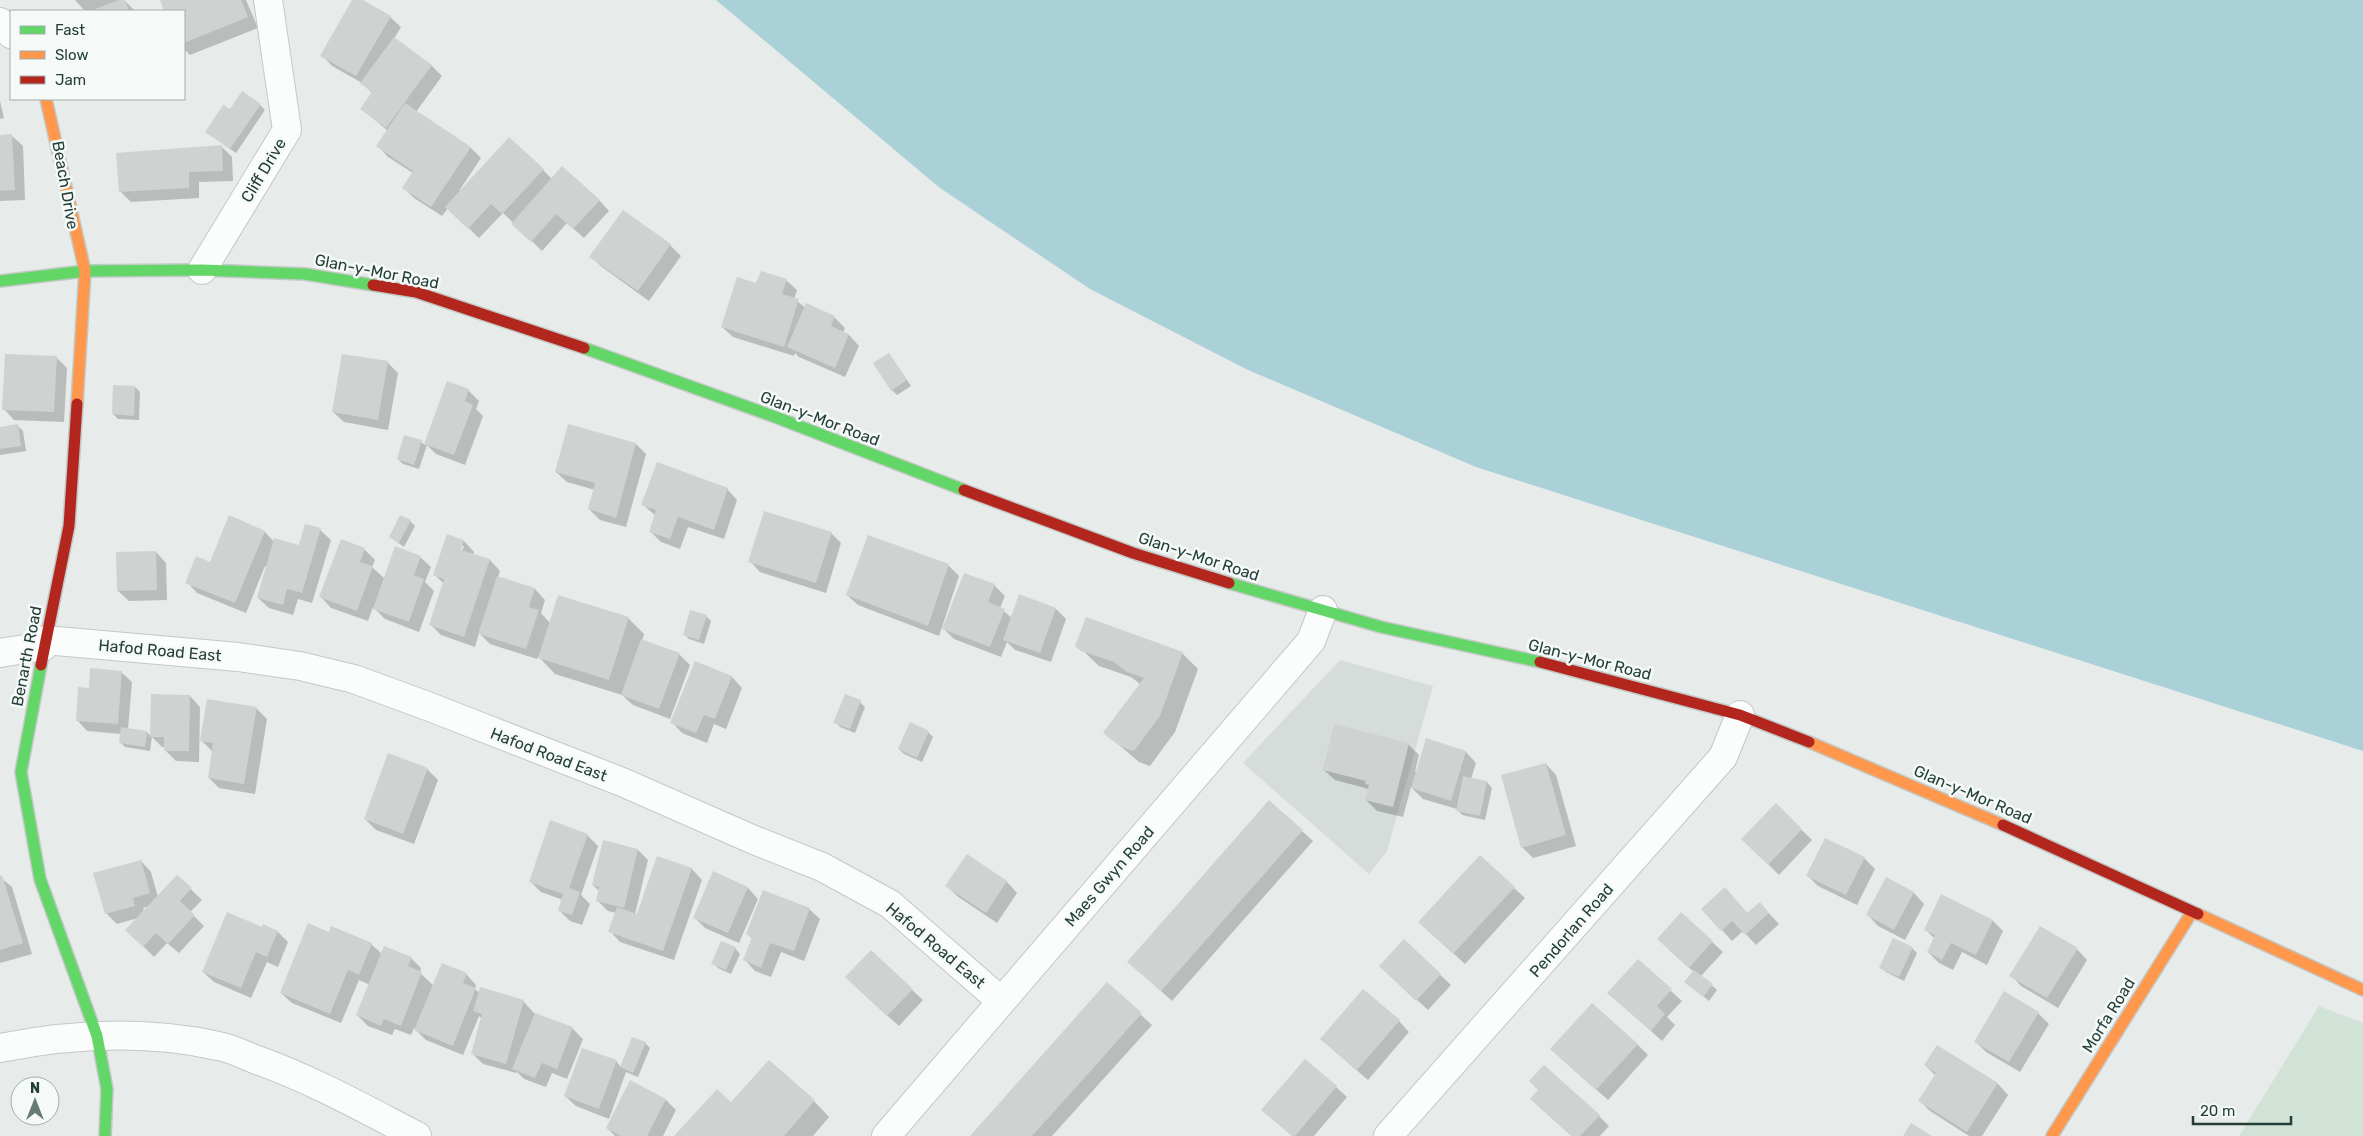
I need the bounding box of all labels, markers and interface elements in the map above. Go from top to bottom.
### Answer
legend [10,10,185,100]
text: Fast [55,21,85,39]
text: Slow [55,46,88,64]
text: Jam [55,71,86,89]
street label: Cliff Drive [237,135,290,206]
street label: Beach Drive [48,139,83,231]
street label: Glan-y-Mor Road [313,250,441,293]
street label: Glan-y-Mor Road [757,387,882,450]
street label: Glan-y-Mor Road [1136,528,1262,585]
street label: Benarth Road [7,604,46,708]
street label: Glan-y-Mor Road [1526,635,1653,684]
street label: Hafod Road East [98,636,222,665]
street label: Hafod Road East [488,723,610,785]
street label: Glan-y-Mor Road [1911,761,2035,828]
street label: Maes Gwyn Road [1061,822,1158,930]
street label: Pendorlan Road [1526,880,1617,981]
street label: Hafod Road East [882,898,989,992]
street label: Morfa Road [2078,974,2139,1056]
north arrow [10,1076,60,1126]
text: N [30,1080,40,1097]
scale bar [2193,1094,2290,1126]
text: 20 m [2200,1102,2235,1120]

